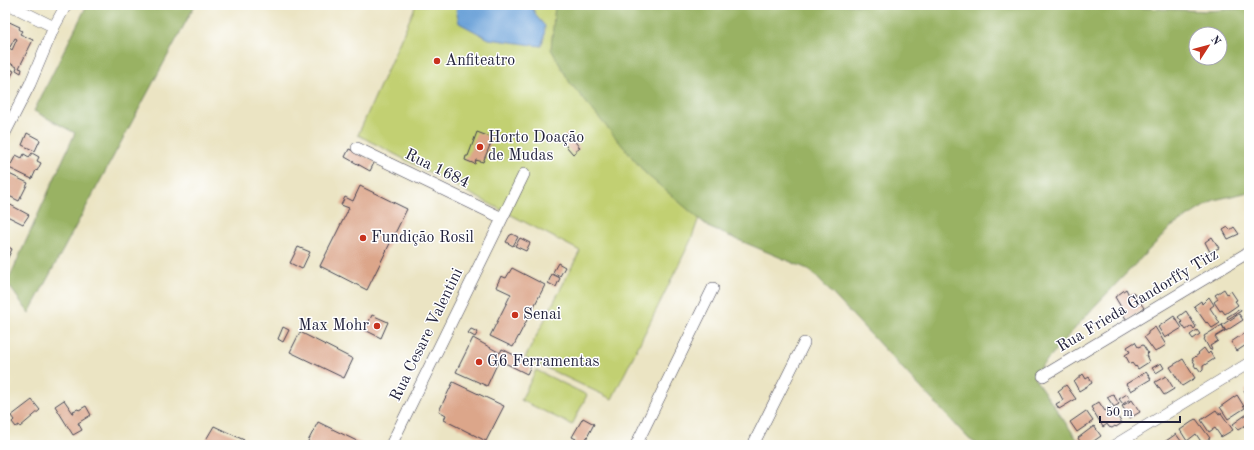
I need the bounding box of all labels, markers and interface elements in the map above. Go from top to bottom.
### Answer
north arrow [1188,26,1228,66]
text: N [1208,34,1222,48]
place label: Anfiteatro [445,53,515,69]
marker: Anfiteatro [432,56,442,66]
place label: Horto Doação de Mudas [488,130,584,164]
marker: Horto Doação de Mudas [475,142,485,152]
street label: Rua 1684 [402,147,472,191]
place label: Fundição Rosil [371,230,474,246]
marker: Fundição Rosil [358,233,368,243]
street label: Rua Frieda Gandorffy Titz [1055,247,1221,355]
street label: Rua Cesare Valentini [388,266,466,404]
place label: Senai [523,307,561,323]
marker: Senai [510,310,520,320]
place label: Max Mohr [298,318,369,334]
marker: Max Mohr [372,321,382,331]
place label: G6 Ferramentas [487,354,600,370]
marker: G6 Ferramentas [474,357,484,367]
scale bar [1100,398,1180,424]
text: 50 m [1106,406,1133,419]

